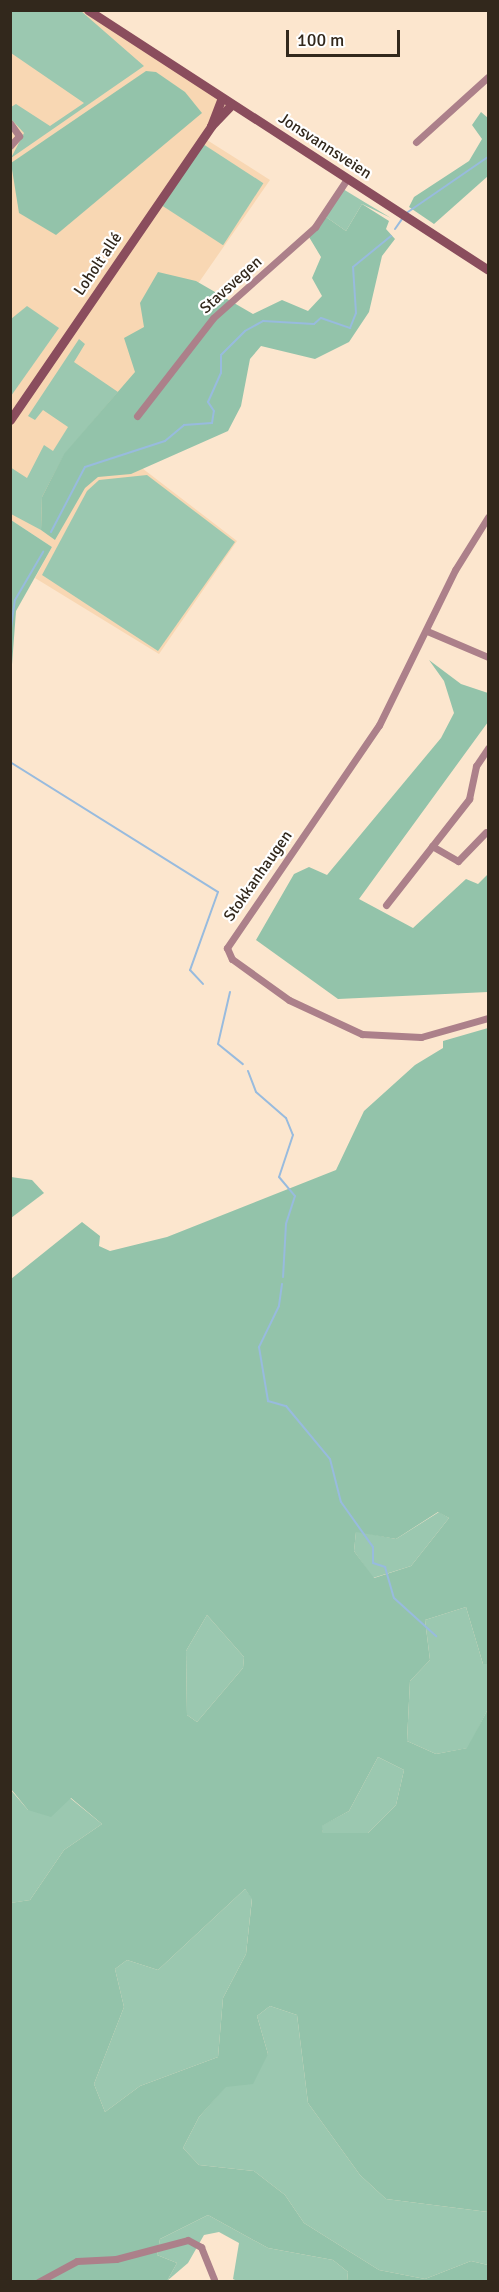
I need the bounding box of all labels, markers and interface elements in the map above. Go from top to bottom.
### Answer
scale bar [289,18,403,56]
text: 100 m [297,29,344,51]
street label: Jonsvannsveien [275,109,375,183]
street label: Loholt allé [70,229,126,299]
street label: Stavsvegen [196,252,266,318]
street label: Stokkanhaugen [220,827,296,925]

